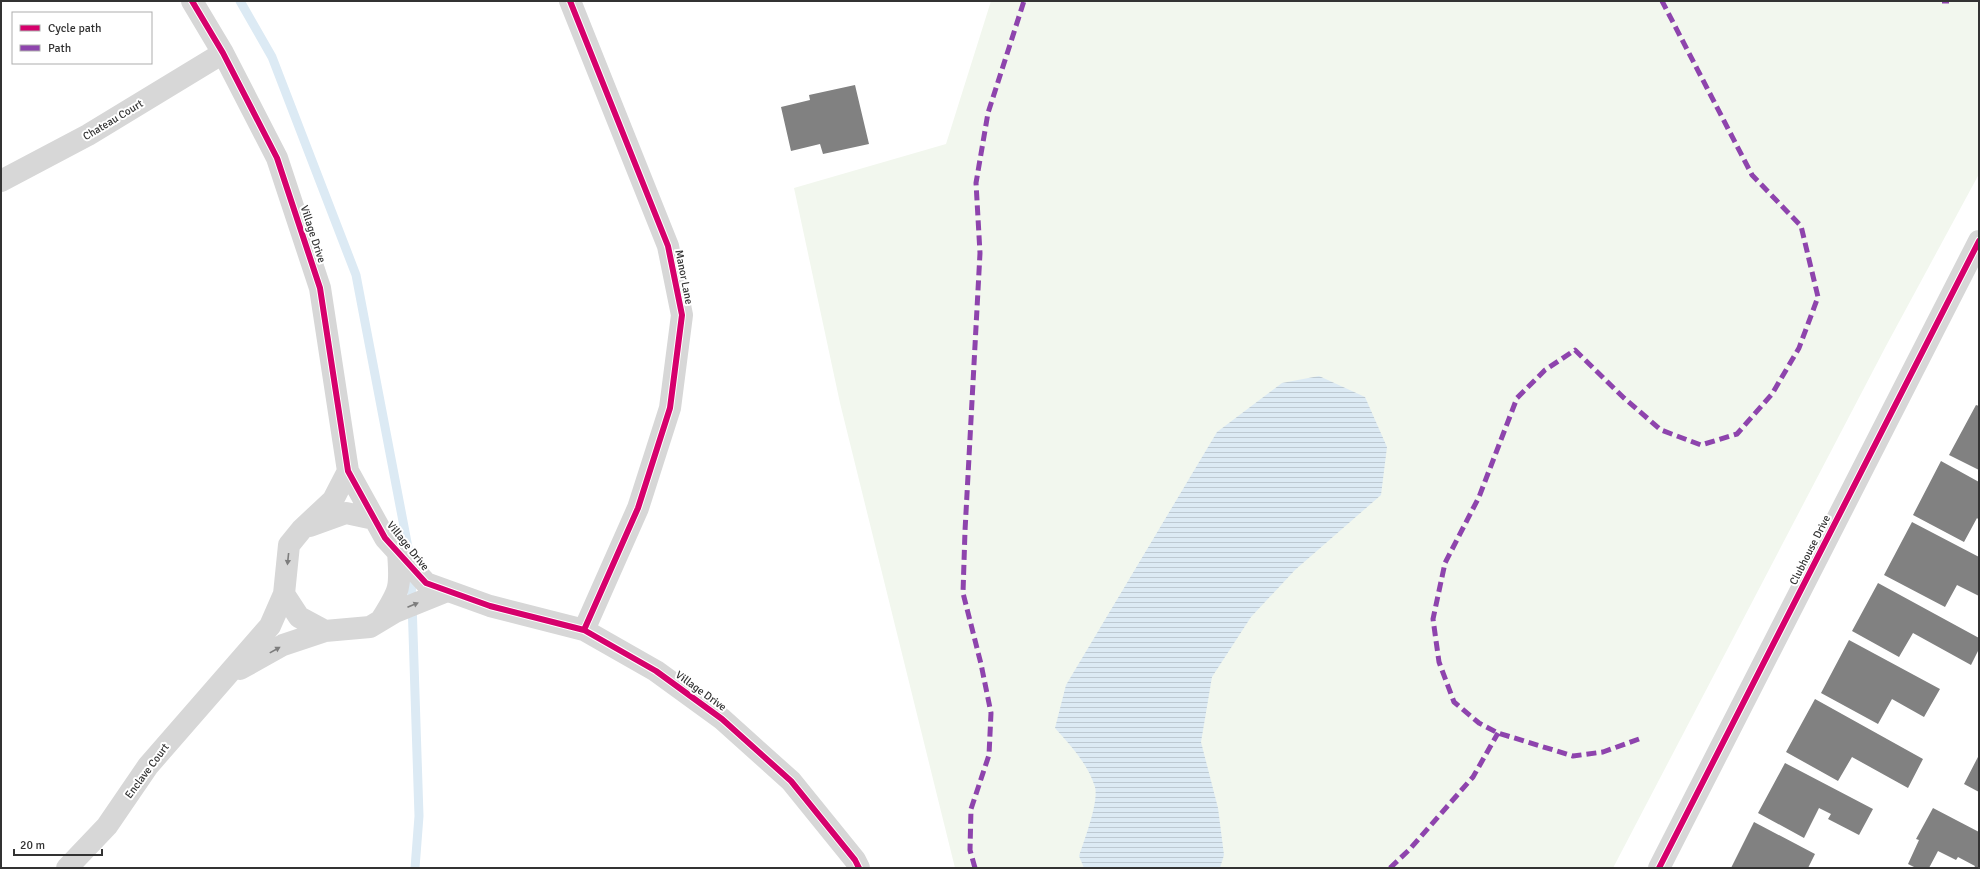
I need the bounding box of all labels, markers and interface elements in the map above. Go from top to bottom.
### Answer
legend [12,12,152,64]
text: Cycle path [48,21,101,36]
text: Path [48,41,71,56]
street label: Chateau Court [81,97,146,143]
street label: Village Drive [298,204,328,264]
street label: Manor Lane [672,249,696,305]
street label: Clubhouse Drive [1787,513,1833,587]
street label: Village Drive [384,519,432,573]
one-way arrow [284,553,291,565]
one-way arrow [407,602,419,608]
one-way arrow [269,646,281,653]
street label: Village Drive [673,668,729,714]
street label: Enclave Court [122,741,172,801]
scale bar [14,831,102,857]
text: 20 m [20,838,45,853]

